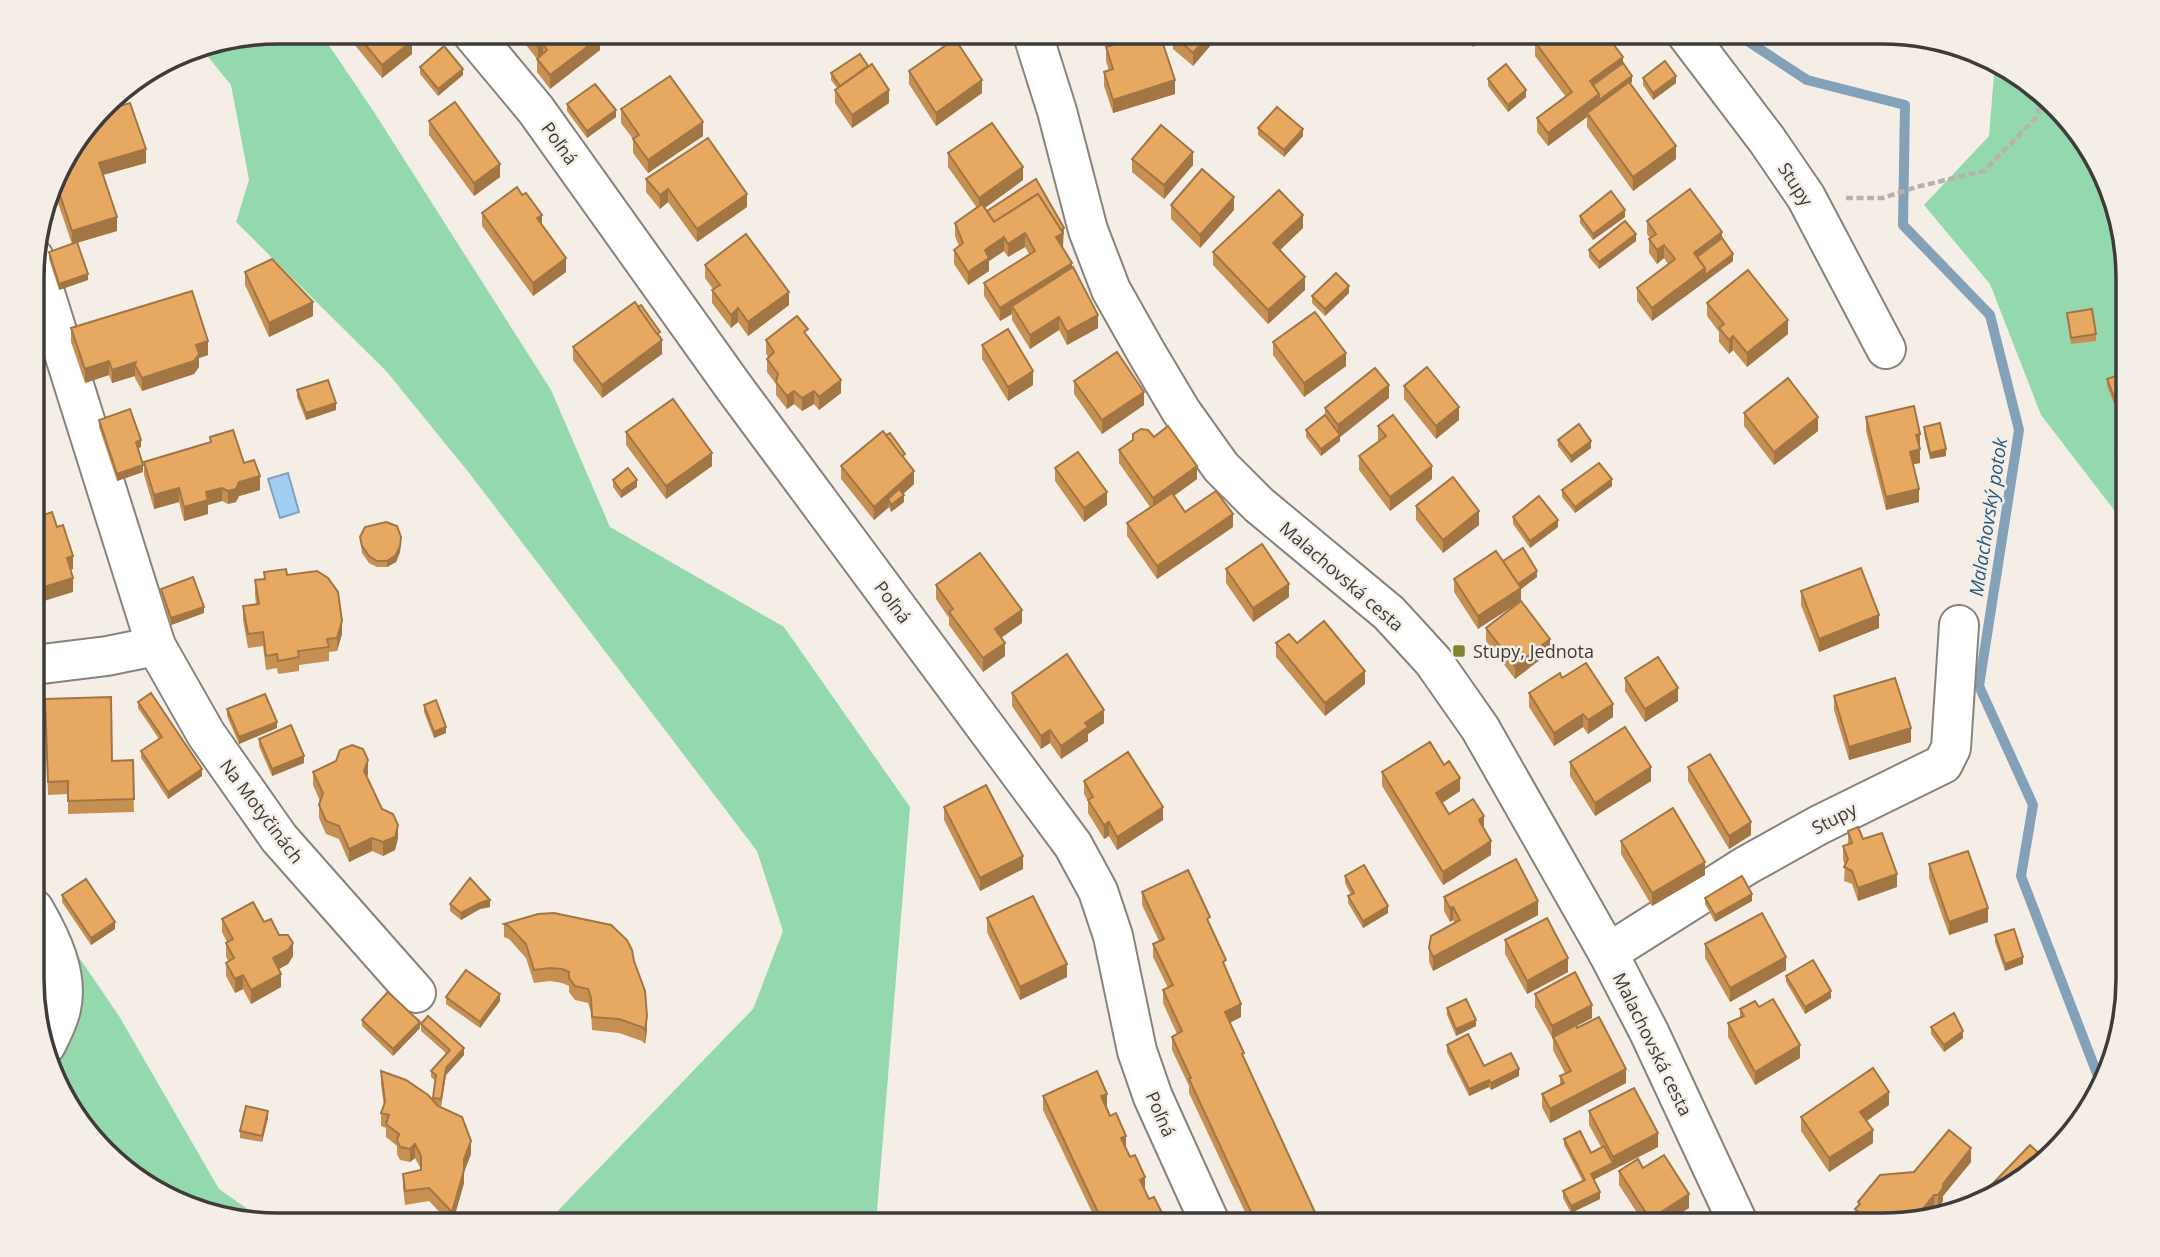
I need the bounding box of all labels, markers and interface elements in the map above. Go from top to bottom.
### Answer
street label: Poľná [536,117,584,169]
street label: Stupy [1773,158,1819,211]
water label: Malachovský potok [1963,435,2013,598]
street label: Malachovská cesta [1275,516,1409,636]
street label: Poľná [869,576,917,628]
place label: Stupy, Jednota [1473,639,1594,663]
marker: Stupy, Jednota [1451,643,1467,659]
street label: Na Motyčinách [215,754,309,868]
street label: Stupy [1807,796,1861,839]
street label: Malachovská cesta [1608,968,1698,1120]
street label: Poľná [1141,1088,1181,1140]

